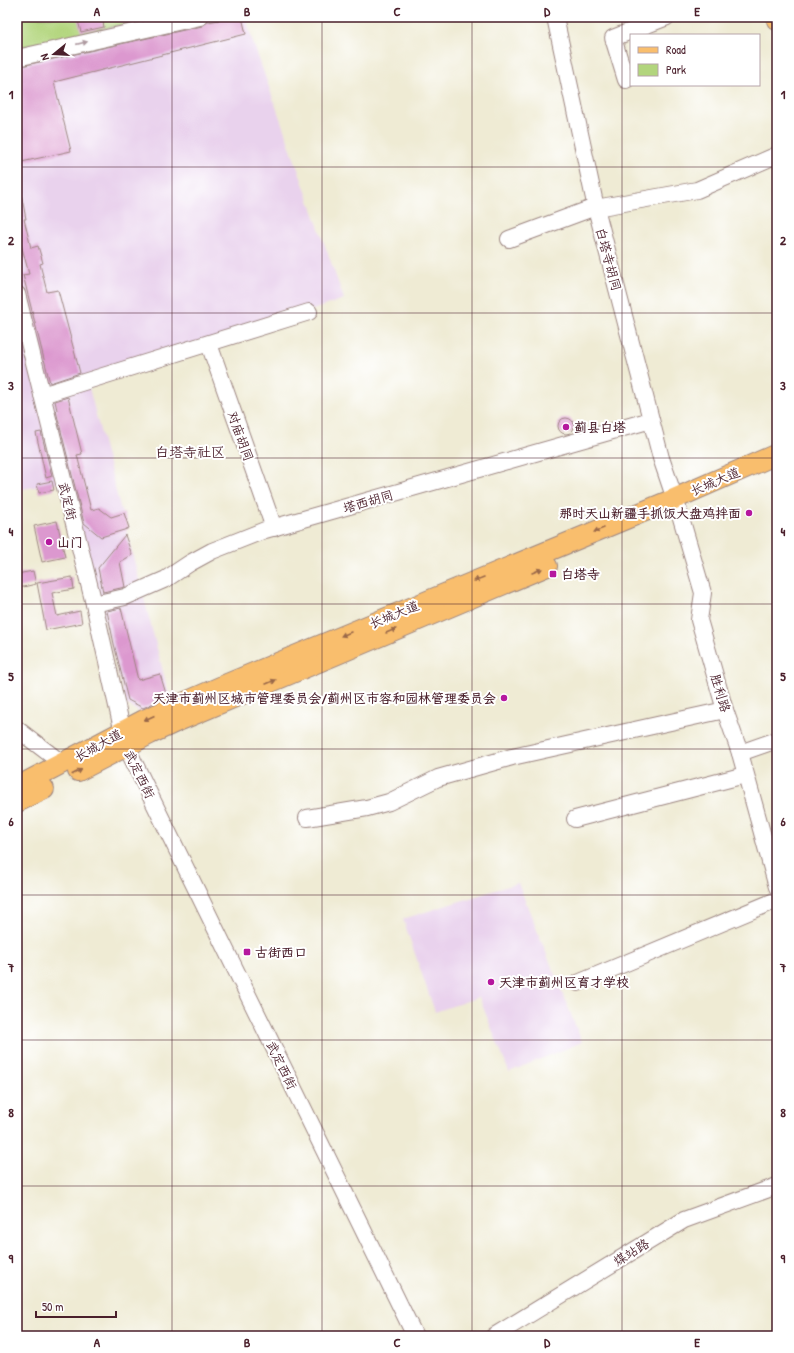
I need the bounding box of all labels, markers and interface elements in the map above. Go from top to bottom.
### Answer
text: A [94,2,101,20]
text: B [244,2,251,20]
text: C [393,2,401,20]
text: D [544,2,551,20]
text: E [694,2,700,20]
north arrow [34,34,74,74]
legend [630,34,760,86]
one-way arrow [76,40,89,46]
text: Road [666,41,686,58]
text: N [37,52,52,62]
text: Park [666,61,686,78]
text: 1 [9,85,14,103]
text: 1 [781,85,786,103]
street label: 白塔寺胡同 [592,225,626,293]
text: 2 [8,231,15,249]
text: 2 [780,231,787,249]
text: 3 [8,376,14,394]
text: 3 [780,376,786,394]
street label: 对庙胡同 [224,408,258,464]
place label: 蓟县白塔 [574,418,626,436]
marker: 蓟县白塔 [561,422,571,432]
district label: 白塔寺社区 [155,442,225,461]
street label: 长城大道 [688,463,742,499]
street label: 武定街 [55,480,81,522]
street label: 塔西胡同 [341,485,395,517]
place label: 那时天山新疆手抓饭大盘鸡拌面 [559,504,741,522]
marker: 那时天山新疆手抓饭大盘鸡拌面 [744,508,754,518]
text: 4 [9,522,14,540]
text: 4 [781,522,786,540]
one-way arrow [593,527,605,533]
place label: 山门 [57,533,83,551]
marker: 山门 [44,537,54,547]
place label: 白塔寺 [561,565,600,583]
one-way arrow [531,567,543,573]
marker: 白塔寺 [548,569,558,579]
one-way arrow [473,577,485,583]
street label: 长城大道 [367,596,421,632]
one-way arrow [385,628,397,635]
one-way arrow [340,631,352,638]
text: 5 [8,667,14,685]
text: 5 [780,667,786,685]
street label: 胜利路 [707,672,735,714]
one-way arrow [266,679,278,685]
place label: 天津市蓟州区城市管理委员会/蓟州区市容和园林管理委员会 [153,689,496,707]
marker: 天津市蓟州区城市管理委员会/蓟州区市容和园林管理委员会 [499,693,509,703]
one-way arrow [144,715,155,721]
street label: 长城大道 [71,725,125,765]
street label: 武定西街 [121,747,159,801]
one-way arrow [71,768,82,775]
text: 6 [8,812,14,830]
text: 6 [780,812,786,830]
place label: 古街西口 [255,943,307,961]
marker: 古街西口 [242,947,252,957]
text: 7 [7,958,15,976]
text: 7 [779,958,787,976]
place label: 天津市蓟州区育才学校 [499,973,629,991]
marker: 天津市蓟州区育才学校 [486,977,496,987]
street label: 武定西街 [263,1038,301,1092]
text: 8 [8,1103,14,1121]
text: 8 [780,1103,786,1121]
street label: 煤站路 [610,1234,652,1270]
text: 9 [9,1249,14,1267]
text: 9 [781,1249,786,1267]
scale bar [36,1293,116,1319]
text: 50 m [42,1298,63,1315]
text: A [94,1333,101,1351]
text: B [244,1333,251,1351]
text: C [393,1333,401,1351]
text: D [544,1333,551,1351]
text: E [694,1333,700,1351]

